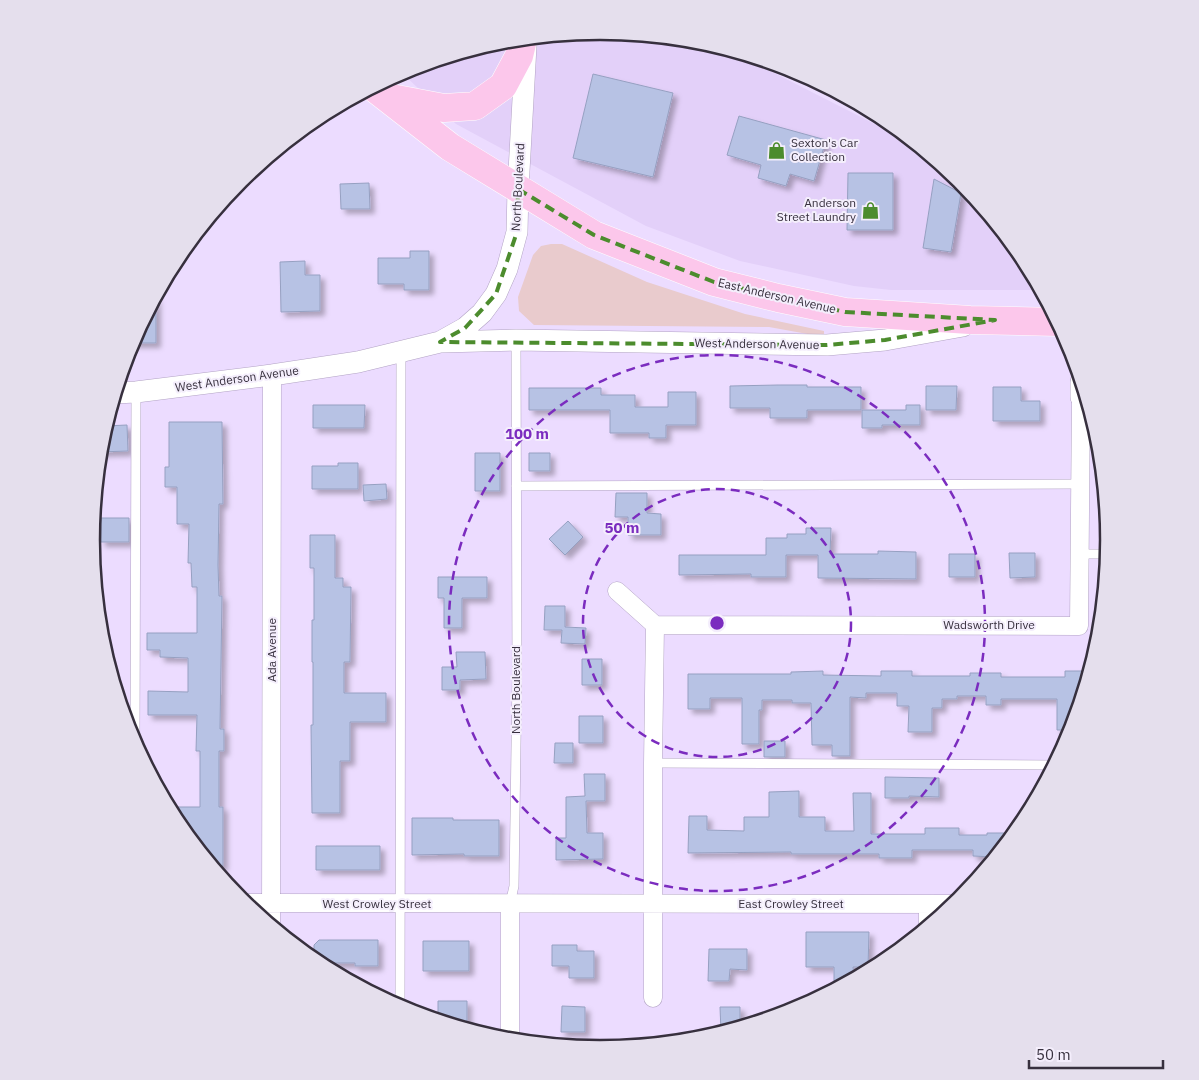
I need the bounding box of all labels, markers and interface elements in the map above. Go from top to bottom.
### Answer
place label: Sexton's Car Collection [791,135,858,164]
shop icon: Sexton's Car Collection [767,140,787,160]
street label: North Boulevard [508,143,527,231]
place label: Anderson Street Laundry [777,195,856,224]
shop icon: Anderson Street Laundry [860,200,880,220]
street label: East Anderson Avenue [716,275,838,317]
street label: West Anderson Avenue [695,335,820,352]
street label: West Anderson Avenue [174,362,300,395]
text: 100 m [505,424,549,443]
text: 50 m [605,518,639,537]
centre of rings [708,614,726,632]
street label: Wadsworth Drive [943,617,1035,632]
street label: Ada Avenue [264,618,279,682]
street label: North Boulevard [508,646,523,734]
street label: West Crowley Street [322,896,432,911]
street label: East Crowley Street [738,896,844,911]
scale bar [1029,1038,1163,1070]
text: 50 m [1036,1045,1071,1064]

